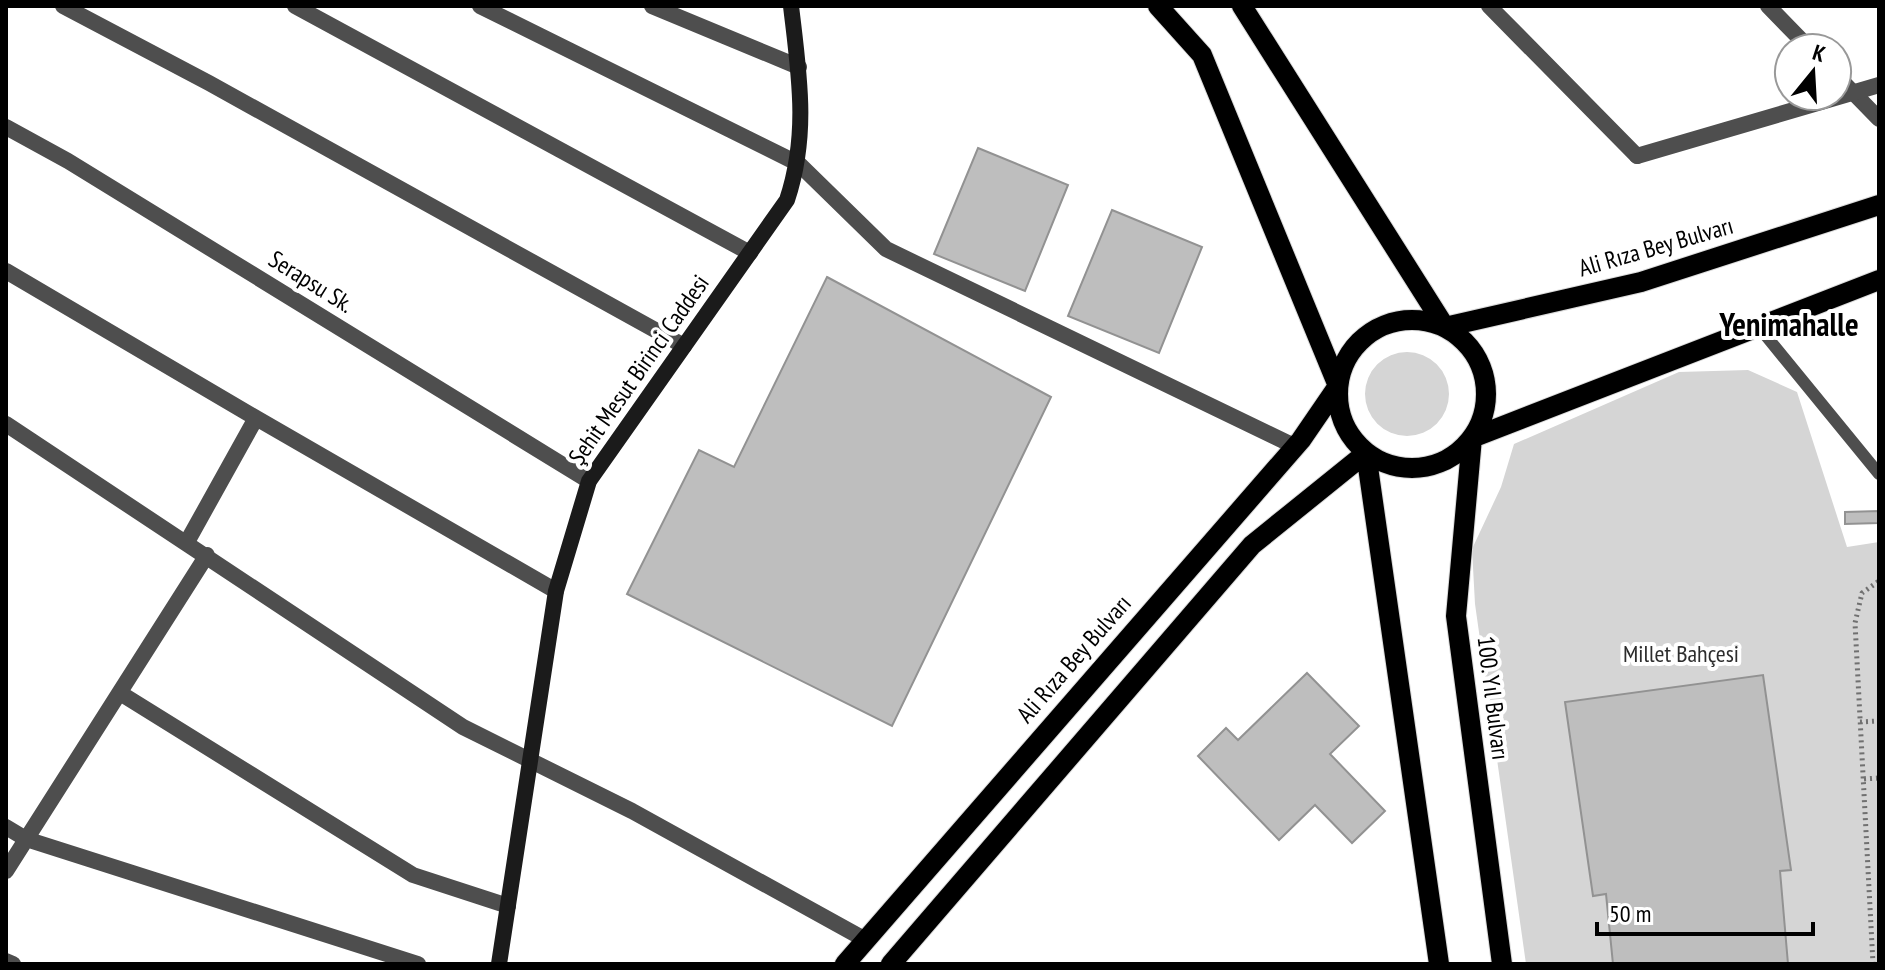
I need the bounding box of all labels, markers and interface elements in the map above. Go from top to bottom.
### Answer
north arrow [1773,32,1853,112]
text: K [1809,38,1829,68]
street label: Ali Rıza Bey Bulvarı [1575,210,1737,283]
street label: Serapsu Sk. [263,243,359,320]
street label: Şehit Mesut Birinci Caddesi [561,269,716,471]
district label: Yenimahalle [1718,303,1859,345]
street label: Ali Rıza Bey Bulvarı [1010,588,1138,729]
street label: 100. Yıl Bulvarı [1471,634,1516,762]
park label: Millet Bahçesi [1623,638,1739,669]
scale bar [1597,886,1813,936]
text: 50 m [1609,898,1651,929]

